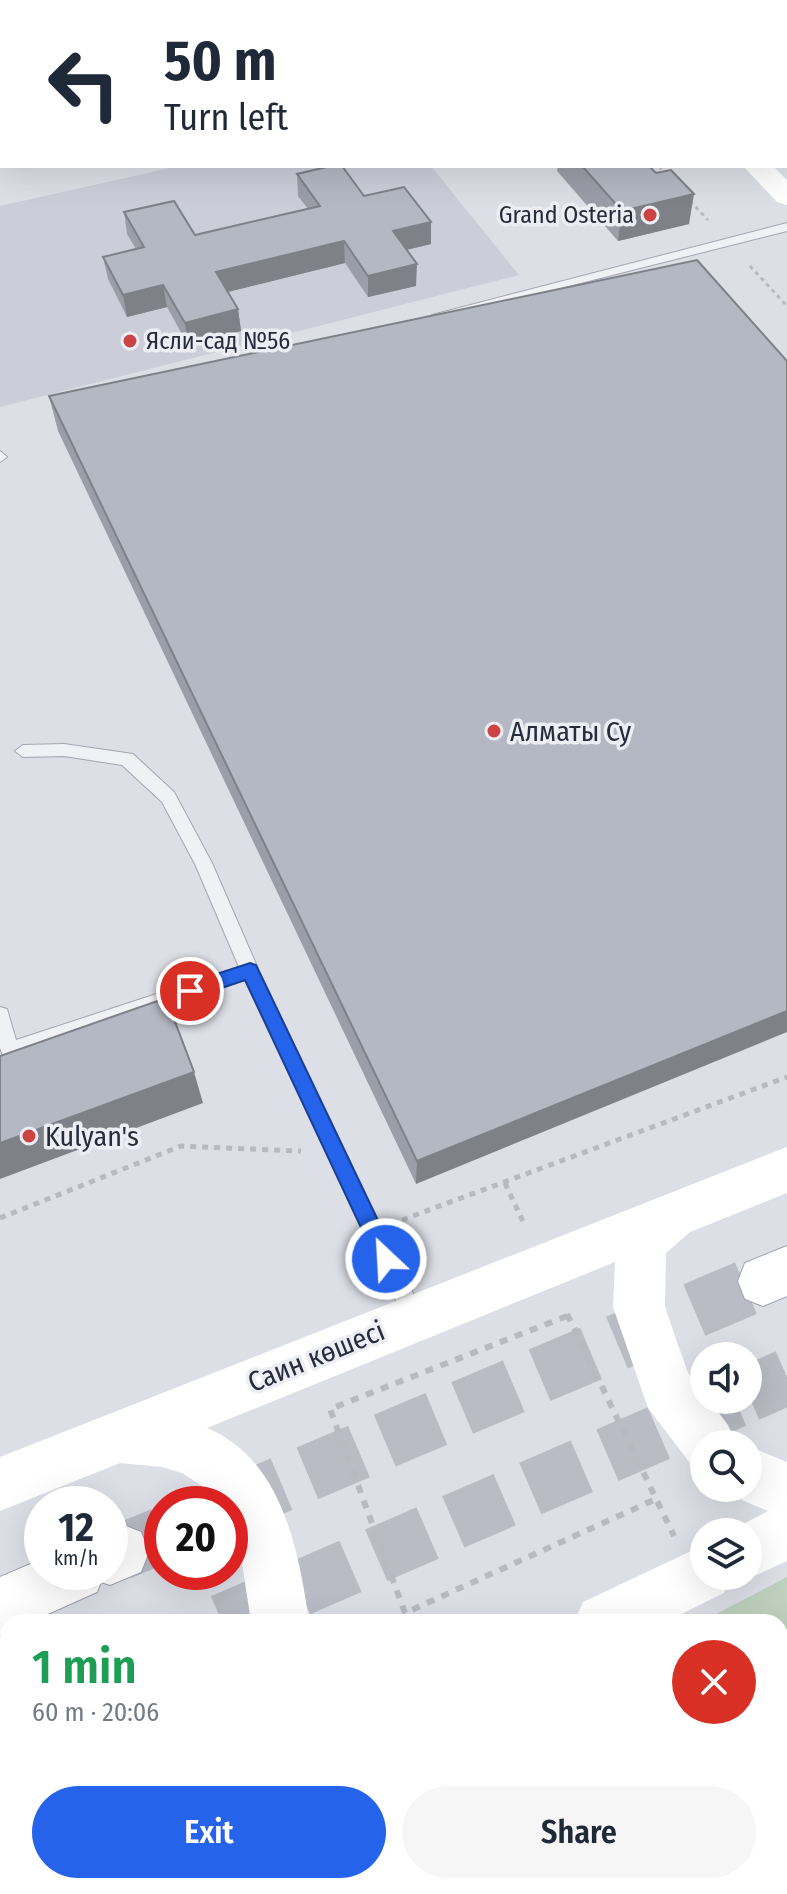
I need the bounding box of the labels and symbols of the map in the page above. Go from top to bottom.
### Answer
place label: Grand Osteria [499,201,634,229]
marker: Grand Osteria [641,206,659,224]
place label: Ясли-сад №56 [146,327,290,355]
marker: Ясли-сад №56 [121,332,139,350]
place label: Алматы Су [510,715,632,748]
marker: Алматы Су [485,722,503,740]
pin [156,957,224,1025]
place label: Kulyan's [45,1120,139,1153]
marker: Kulyan's [20,1127,38,1145]
position arrow [344,1217,428,1301]
street label: Саин көшесі [243,1314,389,1399]
speed limit sign: 20 [144,1486,248,1590]

